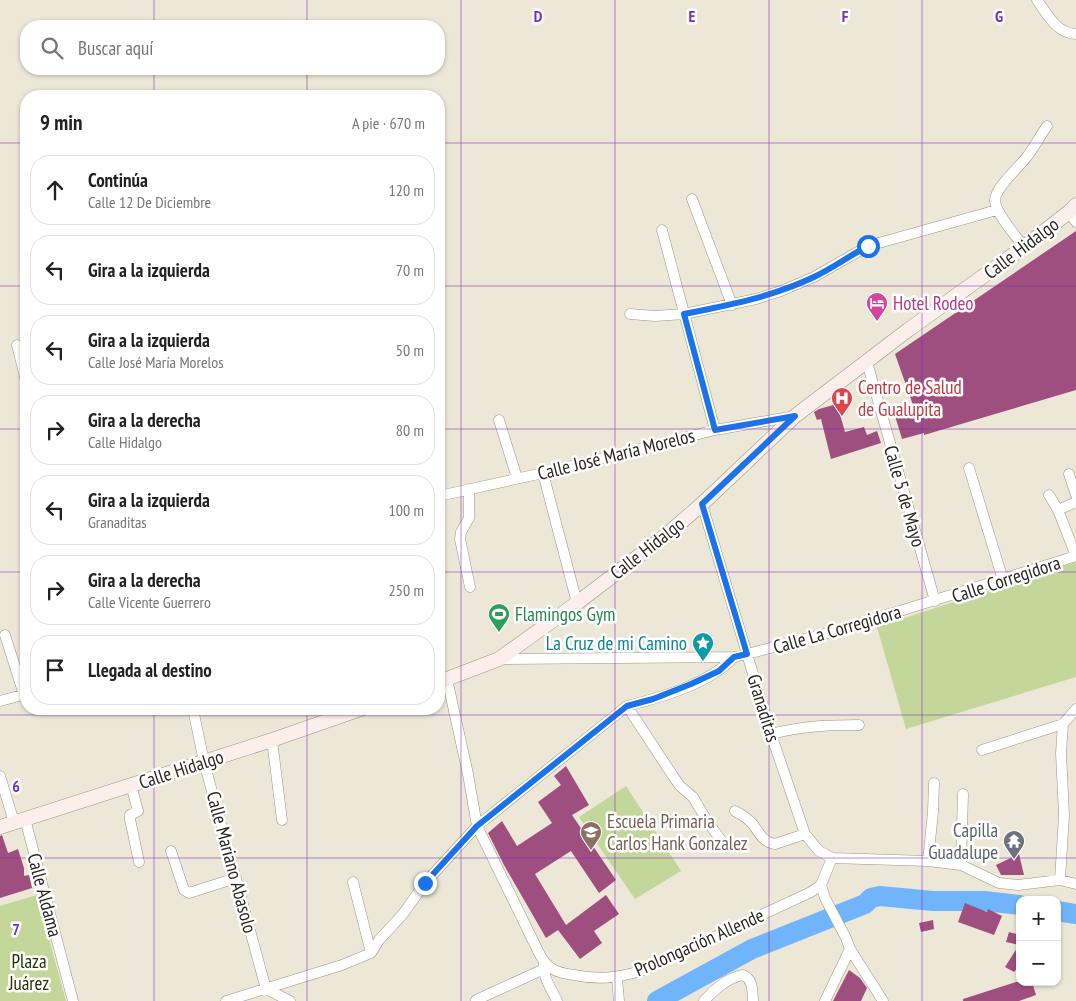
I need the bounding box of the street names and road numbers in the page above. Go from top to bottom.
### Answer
street label: Calle Hidalgo [979,212,1063,284]
street label: Calle José María Morelos [535,423,697,485]
street label: Calle 5 de Mayo [879,442,931,550]
street label: Calle Hidalgo [605,512,689,584]
street label: Calle Corregidora [949,550,1063,608]
street label: Calle La Corregidora [770,599,904,659]
street label: Granaditas [742,671,786,745]
street label: Calle Hidalgo [136,744,226,794]
street label: Calle Mariano Abasolo [202,789,262,935]
street label: Calle Aldama [22,851,68,939]
street label: Prolongación Allende [630,903,768,981]

